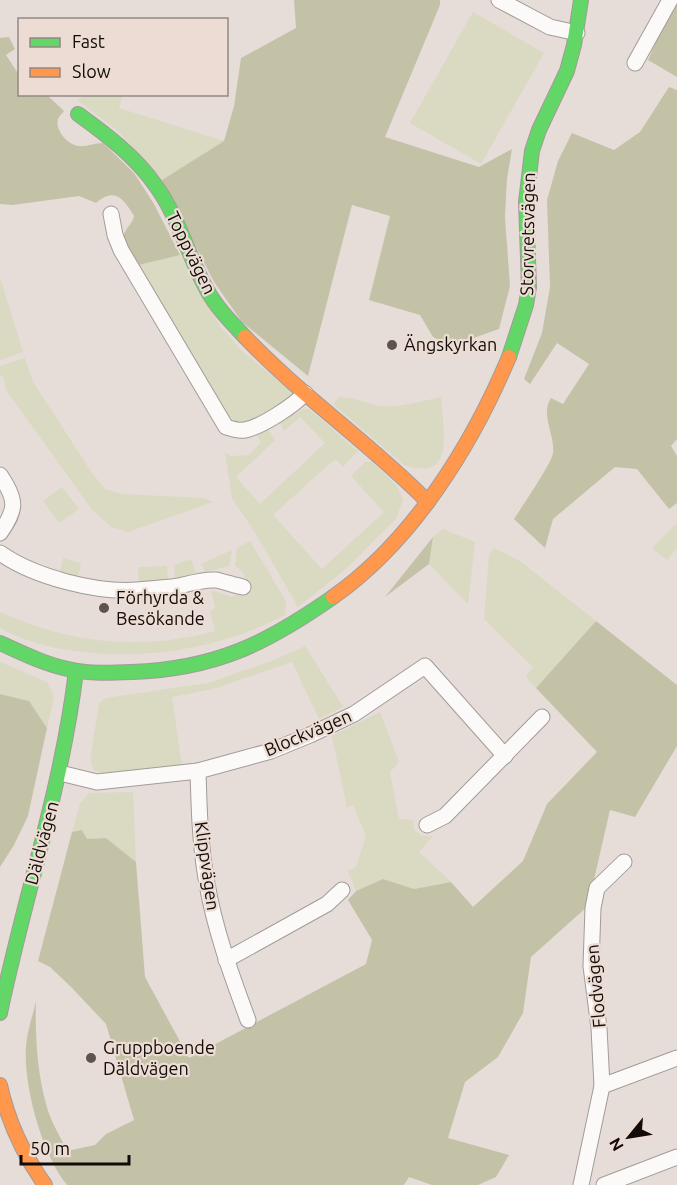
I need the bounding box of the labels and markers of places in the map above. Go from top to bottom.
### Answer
place label: Ängskyrkan [404,334,497,354]
marker: Ängskyrkan [385,338,399,352]
place label: Förhyrda & Besökande [116,587,205,628]
marker: Förhyrda & Besökande [97,601,111,615]
place label: Gruppboende Däldvägen [103,1037,215,1078]
marker: Gruppboende Däldvägen [84,1051,98,1065]

